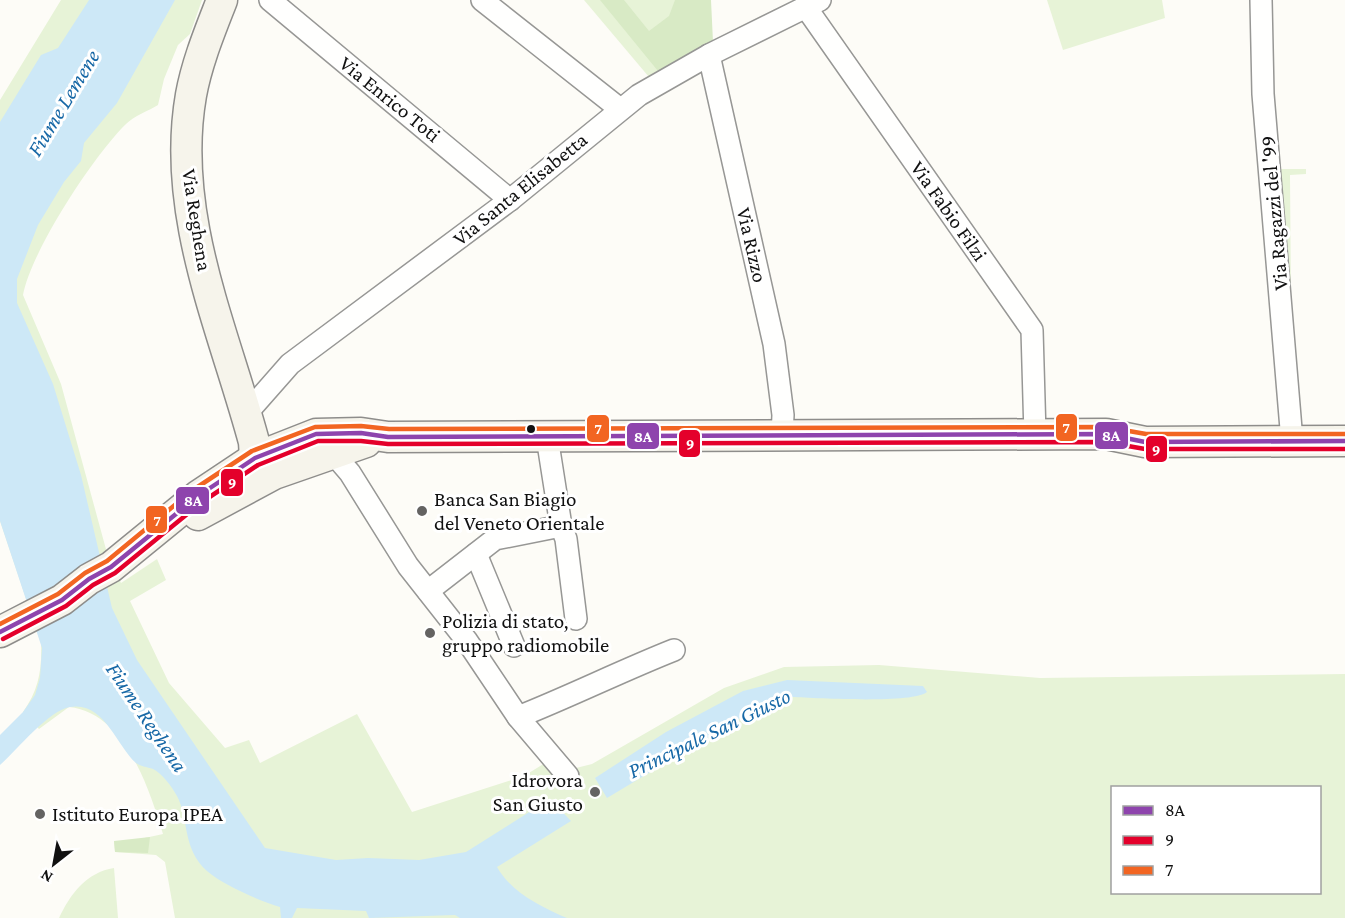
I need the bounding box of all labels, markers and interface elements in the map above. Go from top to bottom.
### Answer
water label: Fiume Lemene [22,45,105,161]
street label: Via Enrico Toti [335,51,446,147]
street label: Via Santa Elisabetta [448,127,592,251]
street label: Via Ragazzi del '99 [1255,135,1293,291]
street label: Via Fabio Filzi [906,156,993,266]
street label: Via Reghena [177,167,217,273]
street label: Via Rizzo [732,205,772,285]
line badge: 7 [1055,413,1078,442]
line badge: 7 [586,414,610,443]
text: 7 [1062,419,1070,436]
text: 7 [594,420,602,437]
line badge: 8A [1094,421,1129,450]
line badge: 8A [626,422,660,450]
unlabelled marker [525,423,537,435]
text: 8A [1102,427,1121,444]
text: 8A [634,428,653,445]
line badge: 9 [678,429,701,458]
text: 9 [686,435,694,452]
line badge: 9 [1145,435,1168,463]
text: 9 [1152,441,1160,458]
line badge: 9 [220,468,244,497]
text: 9 [228,474,236,491]
line badge: 8A [175,486,210,515]
place label: Banca San Biagio del Veneto Orientale [434,487,605,535]
text: 8A [184,492,203,509]
marker: Banca San Biagio del Veneto Orientale [415,504,429,518]
line badge: 7 [145,505,168,534]
text: 7 [153,512,161,529]
place label: Polizia di stato, gruppo radiomobile [442,609,609,657]
marker: Polizia di stato, gruppo radiomobile [423,626,437,640]
water label: Fiume Reghena [101,657,193,777]
water label: Principale San Giusto [624,683,794,783]
place label: Idrovora San Giusto [493,768,583,816]
marker: Idrovora San Giusto [588,785,602,799]
legend [1111,786,1321,894]
text: 8A [1165,800,1186,820]
place label: Istituto Europa IPEA [52,802,223,826]
marker: Istituto Europa IPEA [33,807,47,821]
text: 9 [1165,830,1174,850]
north arrow [24,834,84,894]
text: 7 [1165,860,1173,880]
text: N [37,866,56,887]

